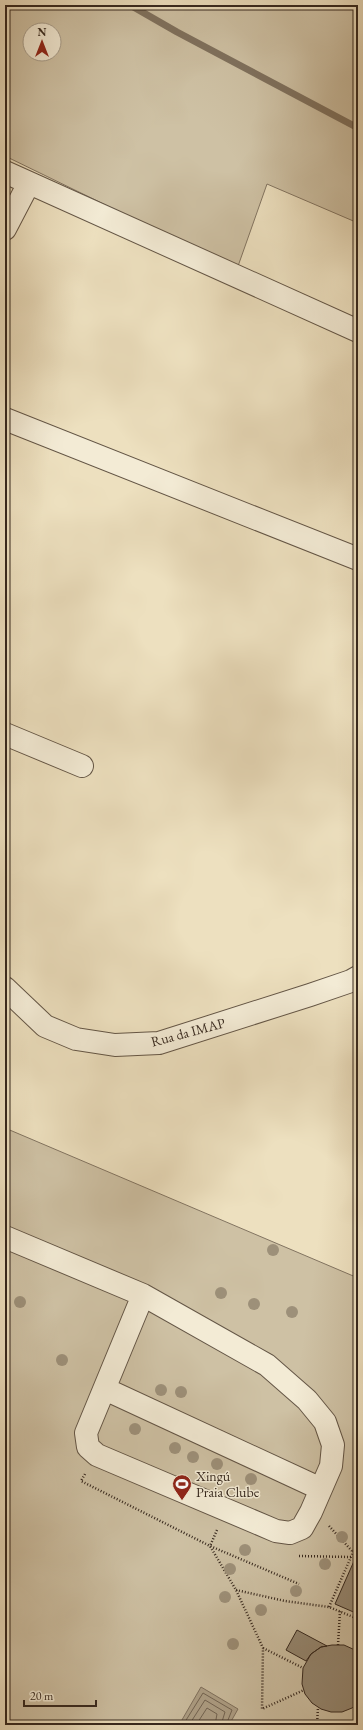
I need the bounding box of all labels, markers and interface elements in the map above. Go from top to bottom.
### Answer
north arrow [22,22,62,62]
text: N [38,25,47,39]
street label: Rua da IMAP [149,1013,227,1051]
place label: Xingú Praia Clube [195,1467,260,1501]
sports icon: Xingú Praia Clube [171,1473,193,1501]
scale bar [24,1682,96,1708]
text: 20 m [30,1688,54,1704]

